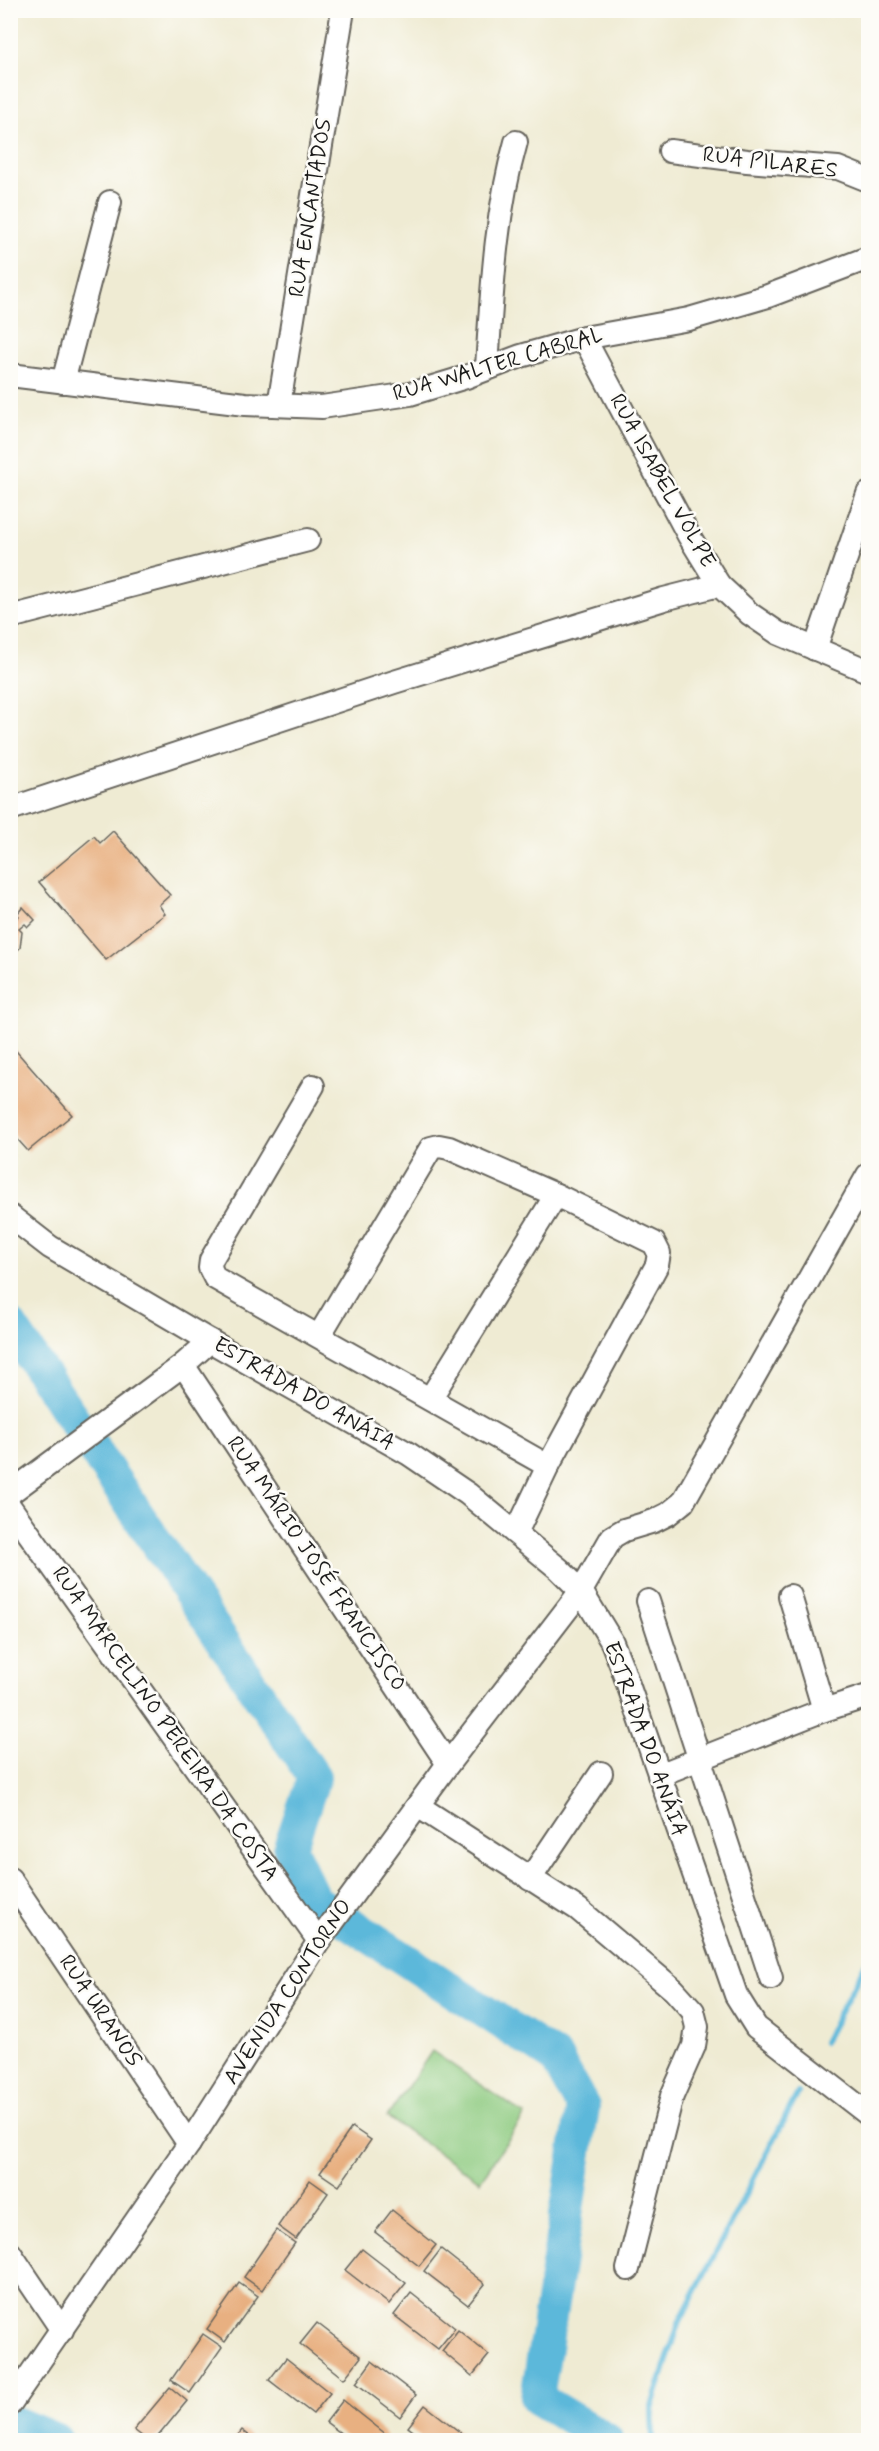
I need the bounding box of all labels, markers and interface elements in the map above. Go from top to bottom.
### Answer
street label: RUA ENCANTADOS [283,117,339,299]
street label: RUA PILARES [701,141,839,185]
street label: RUA WALTER CABRAL [390,322,606,408]
street label: RUA ISABEL VOLPE [603,389,722,573]
street label: ESTRADA DO ANÁIA [208,1330,400,1457]
street label: RUA MÁRIO JOSÉ FRANCISCO [220,1430,413,1697]
street label: RUA MARCELINO PEREIRA DA COSTA [45,1561,285,1887]
street label: ESTRADA DO ANÁIA [597,1637,694,1840]
street label: AVENIDA CONTORNO [218,1894,358,2090]
street label: RUA URANOS [52,1949,148,2073]

